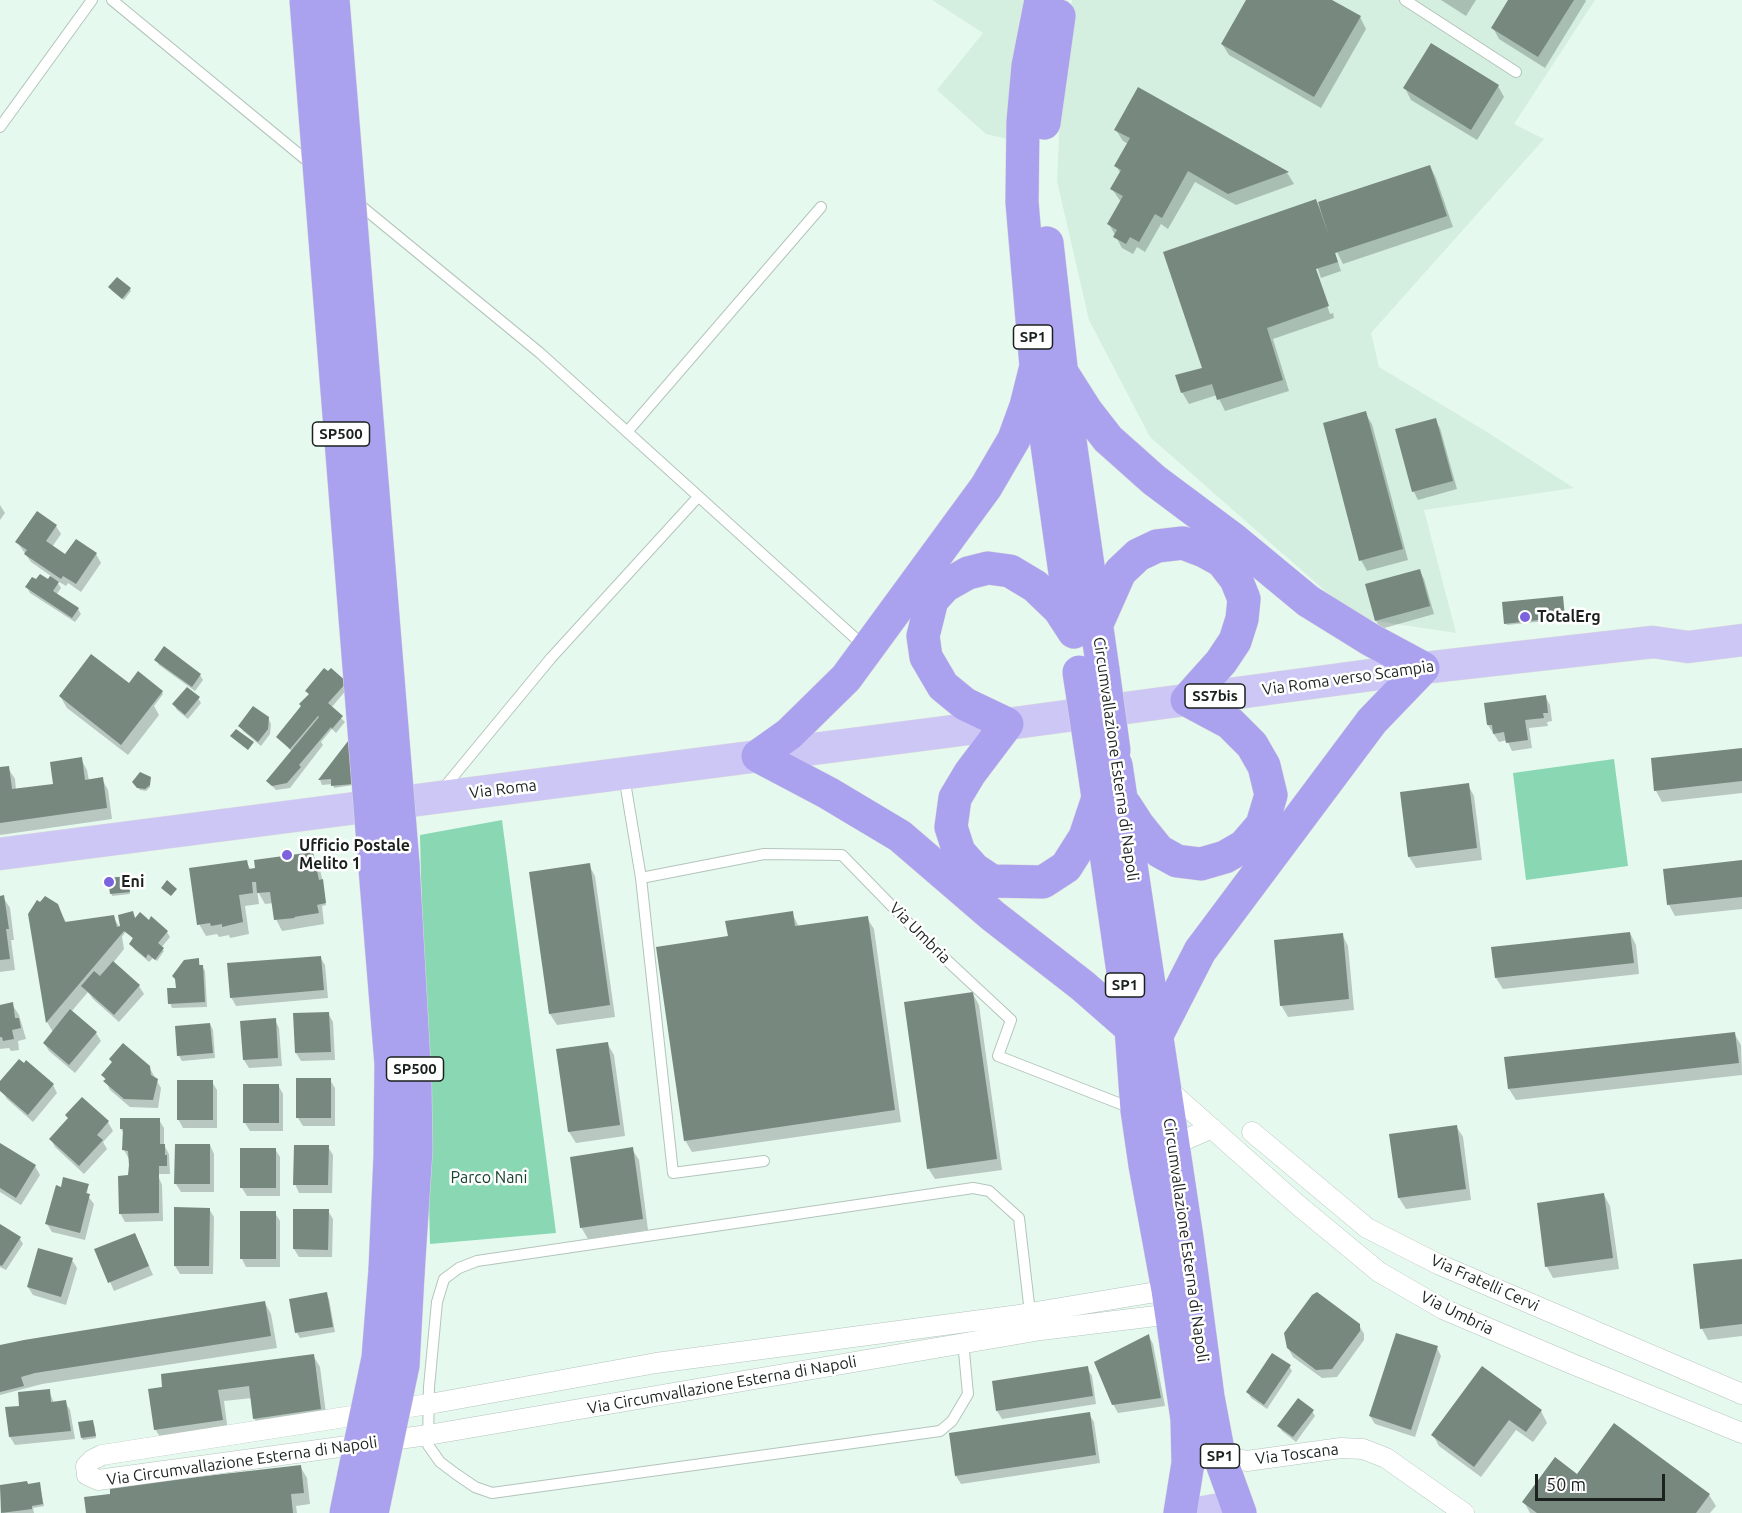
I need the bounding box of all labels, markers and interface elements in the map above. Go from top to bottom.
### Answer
road number: SP1 [1014,325,1052,349]
road number: SP500 [312,422,370,446]
place label: TotalErg [1537,607,1601,627]
marker: TotalErg [1518,610,1532,624]
street label: Circumvallazione Esterna di Napoli [1089,636,1143,882]
street label: Via Roma verso Scampia [1261,656,1435,700]
road number: SS7bis [1185,684,1245,708]
street label: Via Roma [468,775,538,803]
place label: Ufficio Postale Melito 1 [299,836,410,874]
marker: Ufficio Postale Melito 1 [280,848,294,862]
place label: Eni [121,872,144,892]
marker: Eni [102,875,116,889]
street label: Via Umbria [885,898,955,968]
road number: SP1 [1106,973,1144,997]
road number: SP500 [386,1057,444,1081]
street label: Circumvallazione Esterna di Napoli [1159,1117,1213,1363]
park label: Parco Nani [451,1168,527,1188]
street label: Via Fratelli Cervi [1428,1251,1542,1315]
street label: Via Umbria [1417,1287,1497,1339]
street label: Via Circumvallazione Esterna di Napoli [586,1352,858,1418]
street label: Via Circumvallazione Esterna di Napoli [106,1433,378,1489]
street label: Via Toscana [1254,1439,1340,1469]
road number: SP1 [1200,1444,1240,1468]
scale bar [1538,1462,1668,1500]
text: 50 m [1546,1474,1586,1494]

